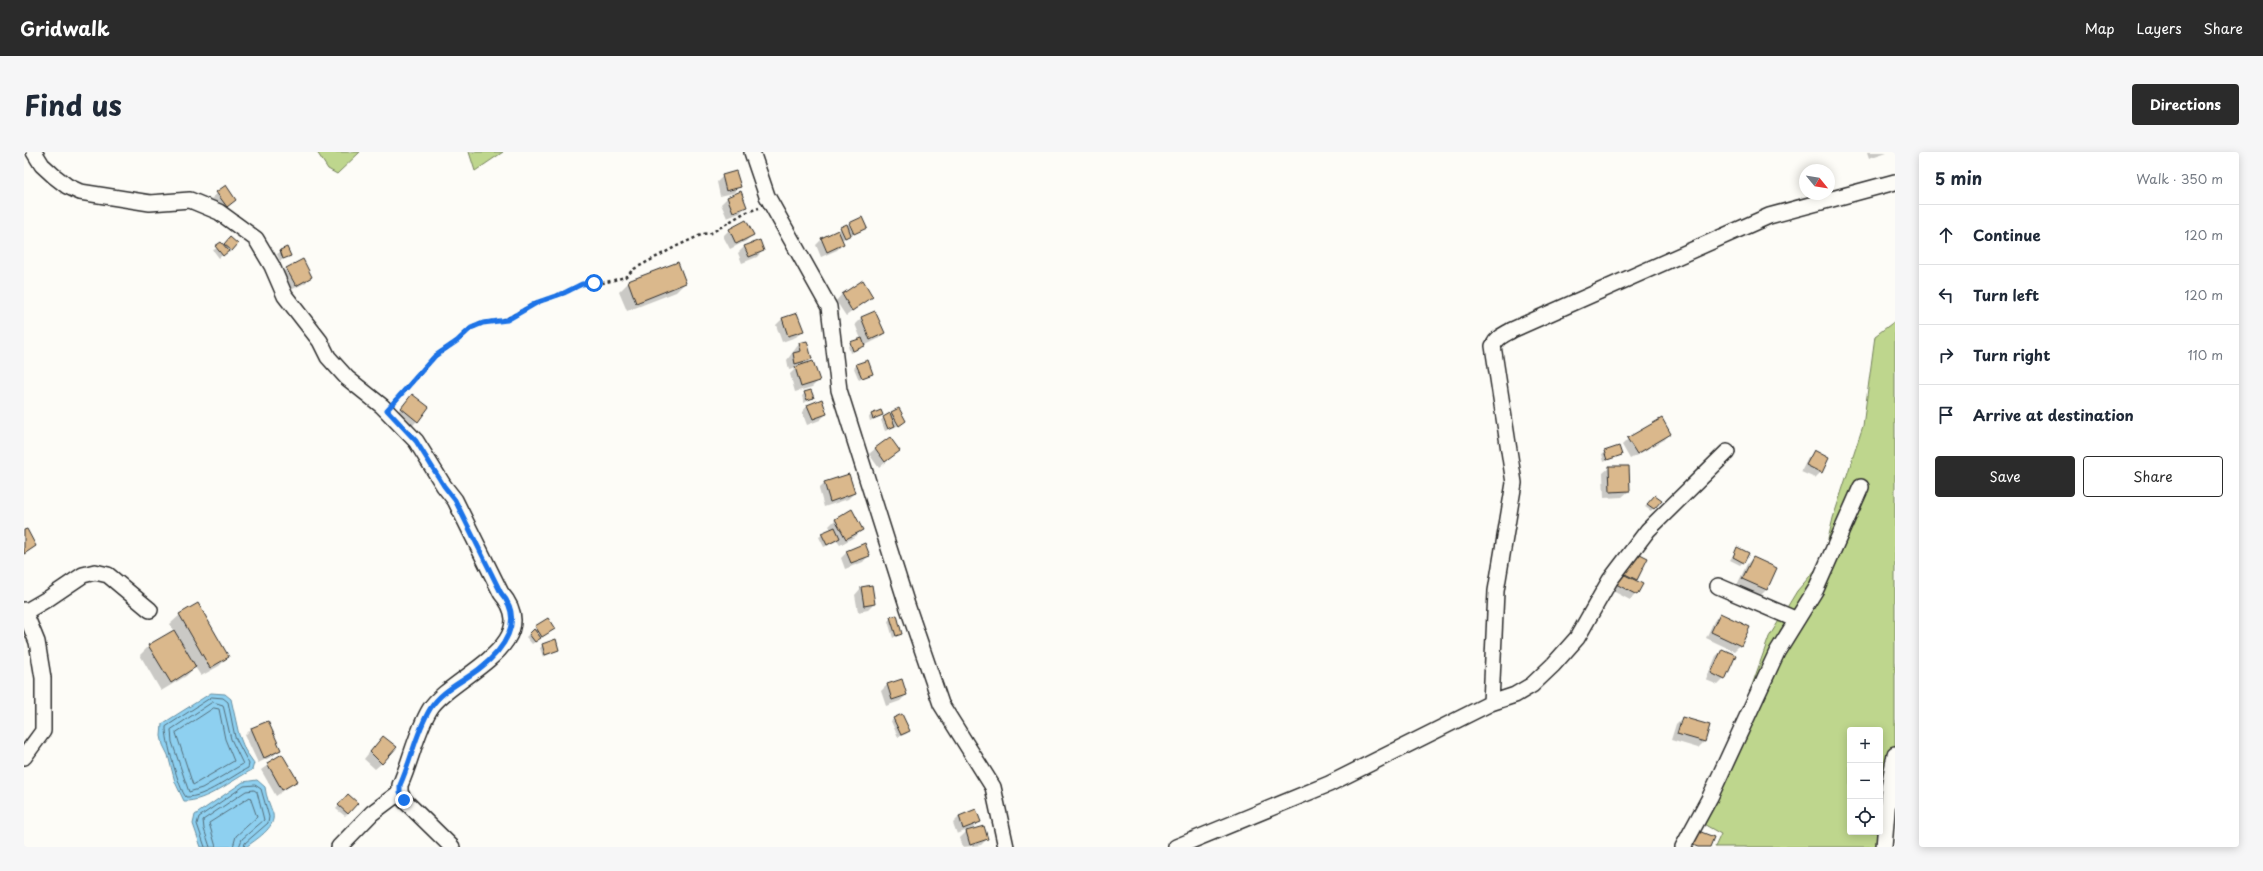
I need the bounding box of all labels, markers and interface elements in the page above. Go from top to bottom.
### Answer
text: Gridwalk [20,14,110,42]
text: Map [2085,18,2115,39]
text: Layers [2137,18,2182,39]
text: Share [2204,18,2243,39]
text: Find us [24,83,122,126]
button: Directions [2132,84,2239,125]
north arrow [1799,164,1835,200]
text: 5 min [1935,165,1982,191]
text: Walk · 350 m [2136,169,2223,188]
text: Continue [1973,223,2041,246]
icon: ahead [1935,224,1957,246]
text: 120 m [2184,225,2223,244]
route start [585,274,603,292]
text: Turn left [1973,283,2039,306]
icon: left [1935,284,1957,306]
text: 120 m [2184,285,2223,304]
text: Turn right [1973,343,2050,366]
icon: right [1935,344,1957,366]
text: 110 m [2188,345,2223,364]
text: Arrive at destination [1973,403,2134,426]
icon: arrive [1935,404,1957,426]
button: Save [1935,456,2075,497]
button: Share [2083,456,2223,497]
map controls [1847,727,1883,835]
button: + [1847,727,1883,763]
button: − [1847,763,1883,799]
route end [395,791,413,809]
button: locate [1847,799,1883,835]

